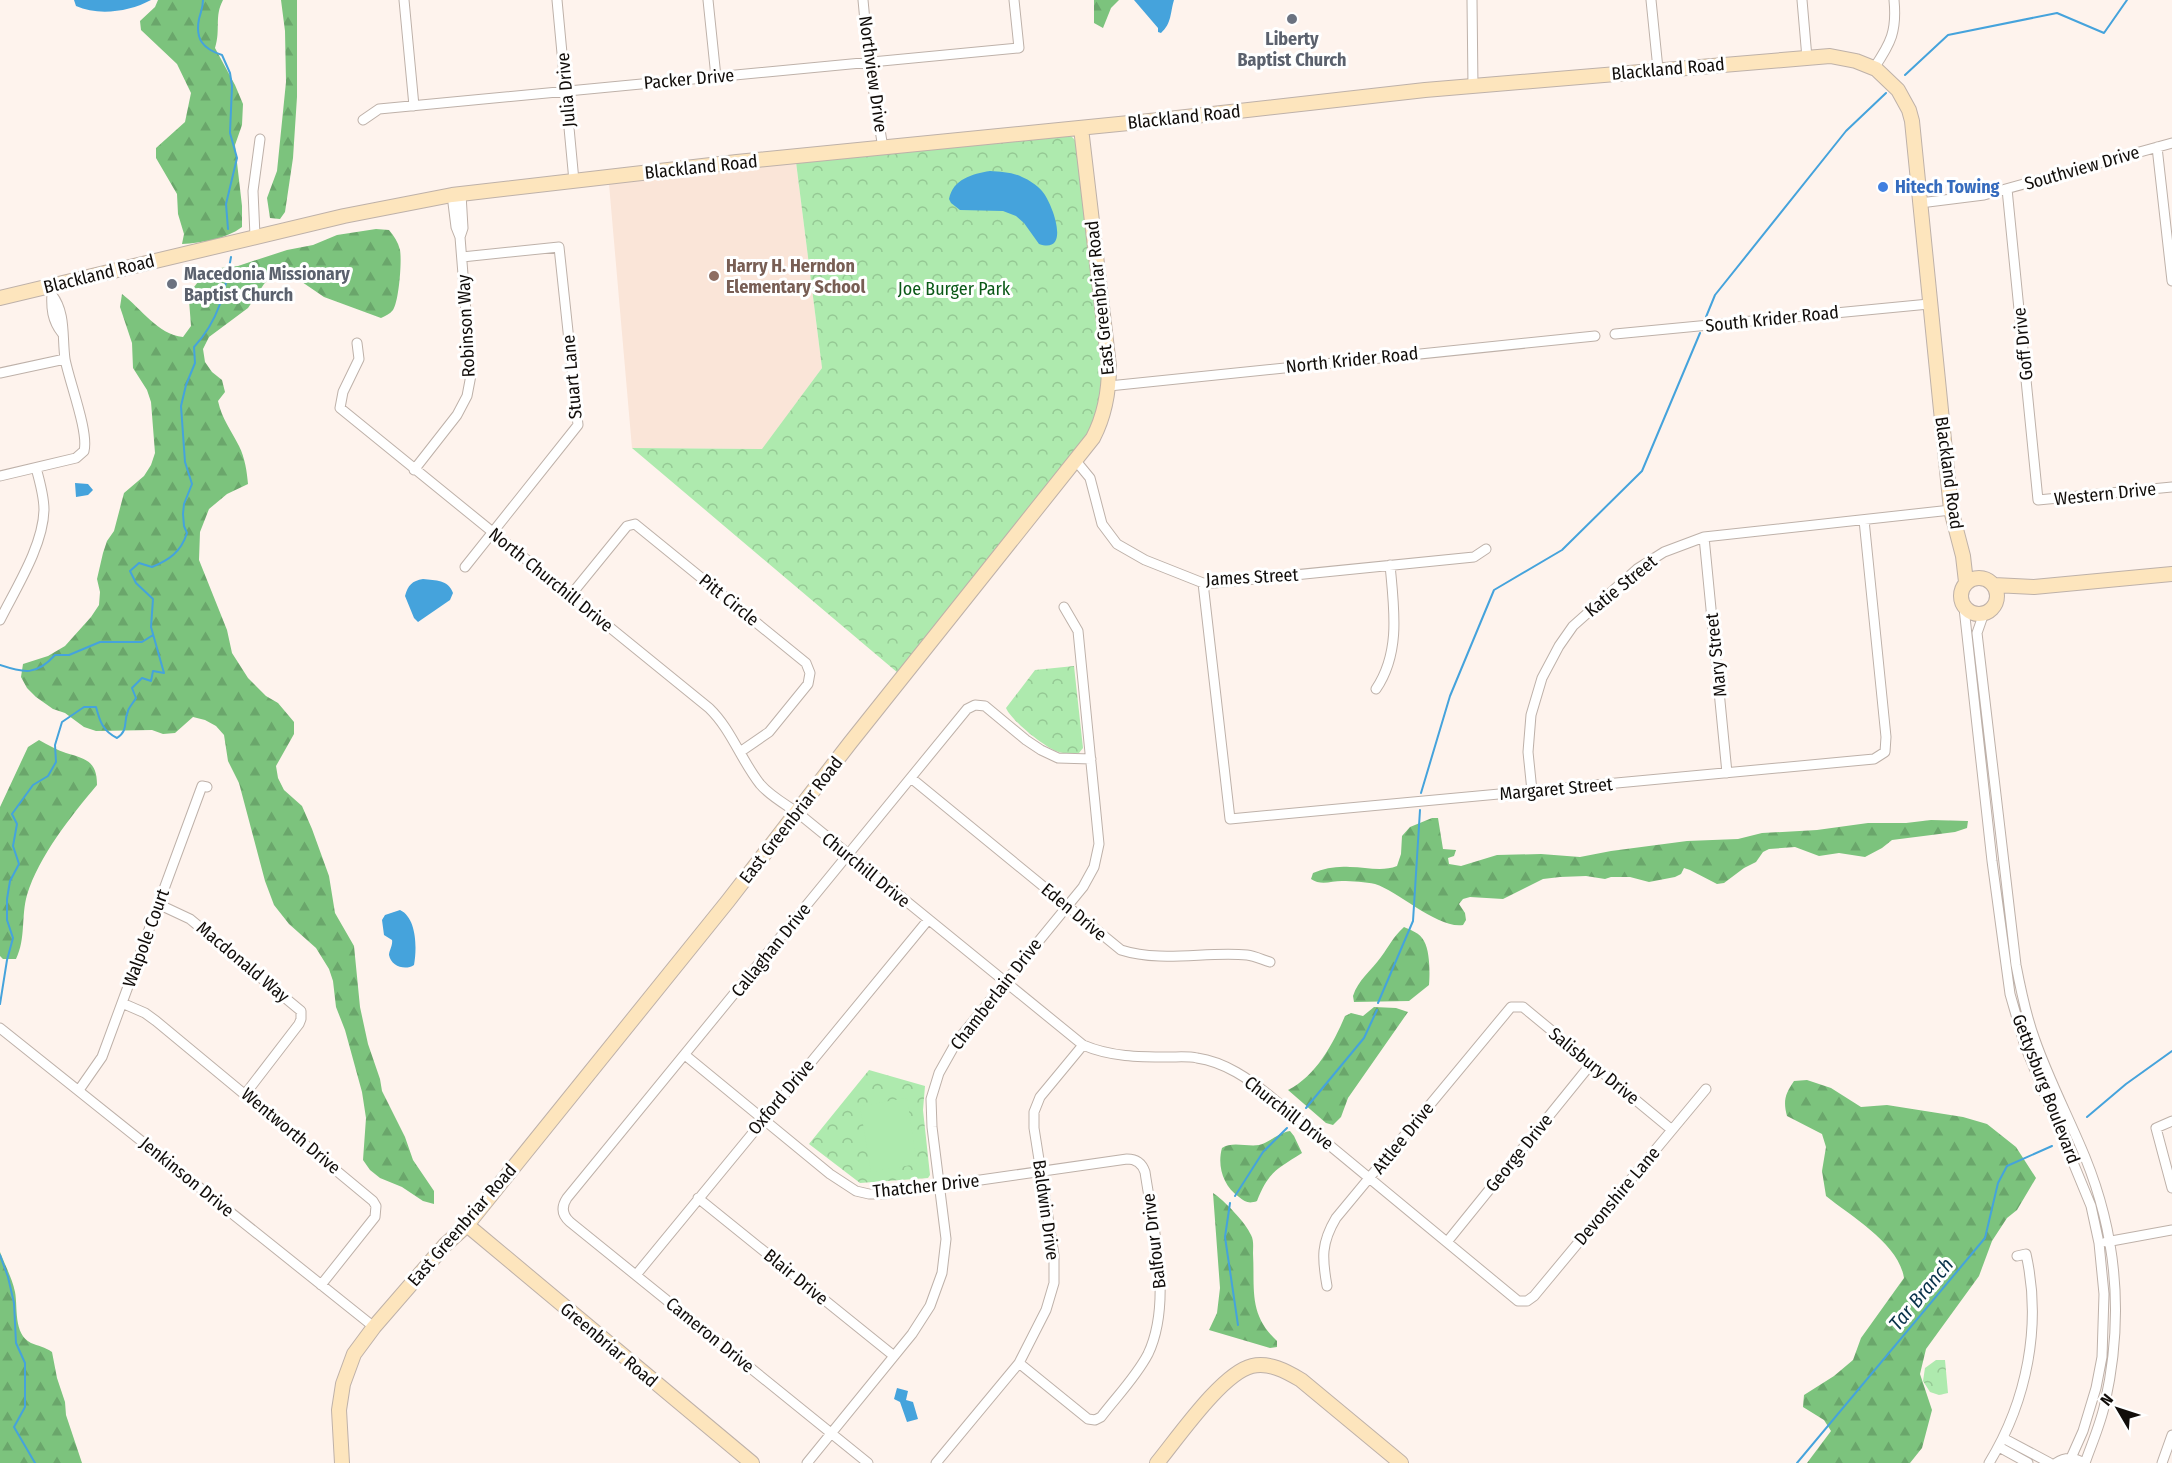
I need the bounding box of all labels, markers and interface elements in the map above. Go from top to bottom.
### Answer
marker: Liberty Baptist Church [1285,12,1299,26]
street label: Northview Drive [854,14,892,134]
place label: Liberty Baptist Church [1237,28,1347,71]
street label: Julia Drive [552,52,580,128]
street label: Blackland Road [1610,53,1726,85]
street label: Packer Drive [643,64,735,94]
street label: Blackland Road [1126,100,1242,134]
street label: Southview Drive [2022,141,2142,195]
street label: Blackland Road [643,150,759,184]
place label: Hitech Towing [1895,176,2000,198]
marker: Hitech Towing [1876,180,1890,194]
street label: East Greenbriar Road [1081,220,1119,376]
street label: Blackland Road [41,250,157,298]
place label: Harry H. Herndon Elementary School [726,255,865,298]
place label: Macedonia Missionary Baptist Church [184,263,350,306]
marker: Harry H. Herndon Elementary School [707,269,721,283]
street label: Robinson Way [452,274,480,378]
marker: Macedonia Missionary Baptist Church [165,277,179,291]
park label: Joe Burger Park [898,278,1011,300]
street label: South Krider Road [1704,301,1840,337]
street label: Goff Drive [2008,306,2038,382]
street label: Stuart Lane [557,334,587,420]
street label: North Krider Road [1285,342,1419,378]
street label: Blackland Road [1930,415,1968,531]
street label: Western Drive [2053,478,2157,510]
street label: North Churchill Drive [484,523,618,637]
street label: Katie Street [1581,550,1661,622]
street label: James Street [1205,564,1299,590]
street label: Pitt Circle [695,569,763,631]
street label: Mary Street [1701,612,1731,698]
street label: East Greenbriar Road [735,752,847,888]
street label: Margaret Street [1498,773,1614,805]
street label: Churchill Drive [817,828,915,912]
street label: Eden Drive [1037,878,1111,946]
street label: Walpole Court [118,886,174,990]
street label: Callaghan Drive [727,899,816,1001]
street label: Macdonald Way [192,917,294,1007]
street label: Chamberlain Drive [946,934,1047,1054]
street label: Gettysburg Boulevard [2007,1011,2085,1167]
street label: Salisbury Drive [1544,1023,1644,1109]
street label: Oxford Drive [743,1055,819,1139]
street label: Churchill Drive [1240,1071,1338,1155]
street label: Wentworth Drive [237,1083,345,1179]
street label: Attlee Drive [1367,1098,1439,1178]
street label: George Drive [1481,1109,1557,1196]
street label: Jenkinson Drive [136,1132,239,1222]
street label: Devonshire Lane [1569,1142,1665,1250]
street label: Baldwin Drive [1028,1158,1064,1262]
street label: East Greenbriar Road [403,1159,521,1291]
street label: Thatcher Drive [872,1169,980,1203]
street label: Balfour Drive [1137,1192,1171,1290]
street label: Blair Drive [759,1244,833,1310]
water label: Tar Branch [1884,1253,1958,1335]
street label: Cameron Drive [661,1293,759,1377]
street label: Greenbriar Road [556,1298,662,1392]
north arrow [2088,1379,2148,1439]
text: N [2096,1390,2117,1410]

